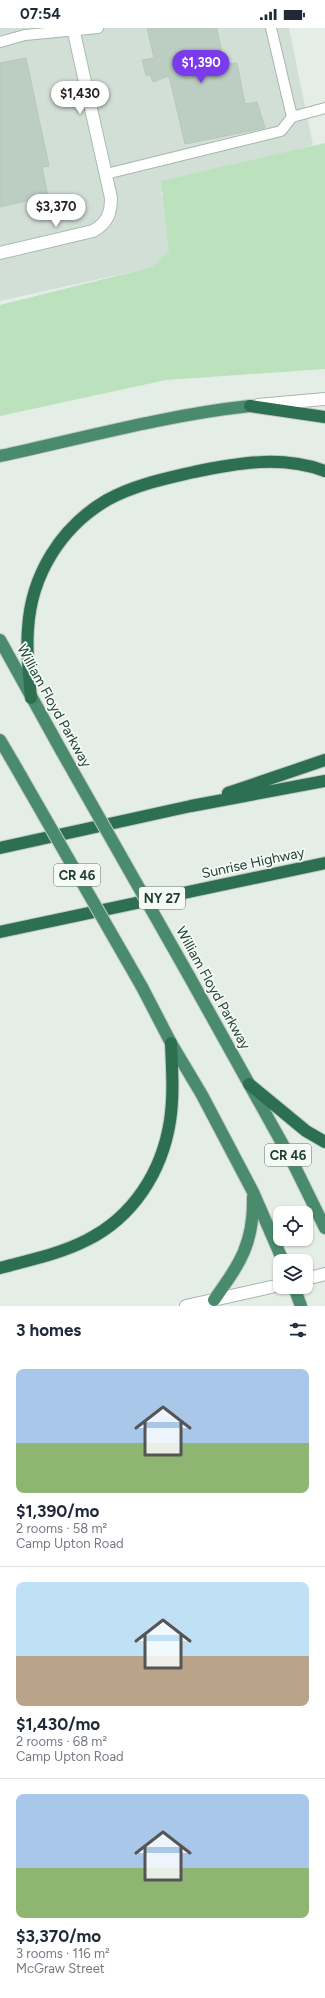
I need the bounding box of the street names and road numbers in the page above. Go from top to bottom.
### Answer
street label: William Floyd Parkway [13,642,95,771]
street label: Sunrise Highway [200,844,307,882]
road number: CR 46 [54,864,100,886]
road number: NY 27 [139,887,185,909]
street label: William Floyd Parkway [172,924,254,1053]
road number: CR 46 [265,1144,311,1166]

